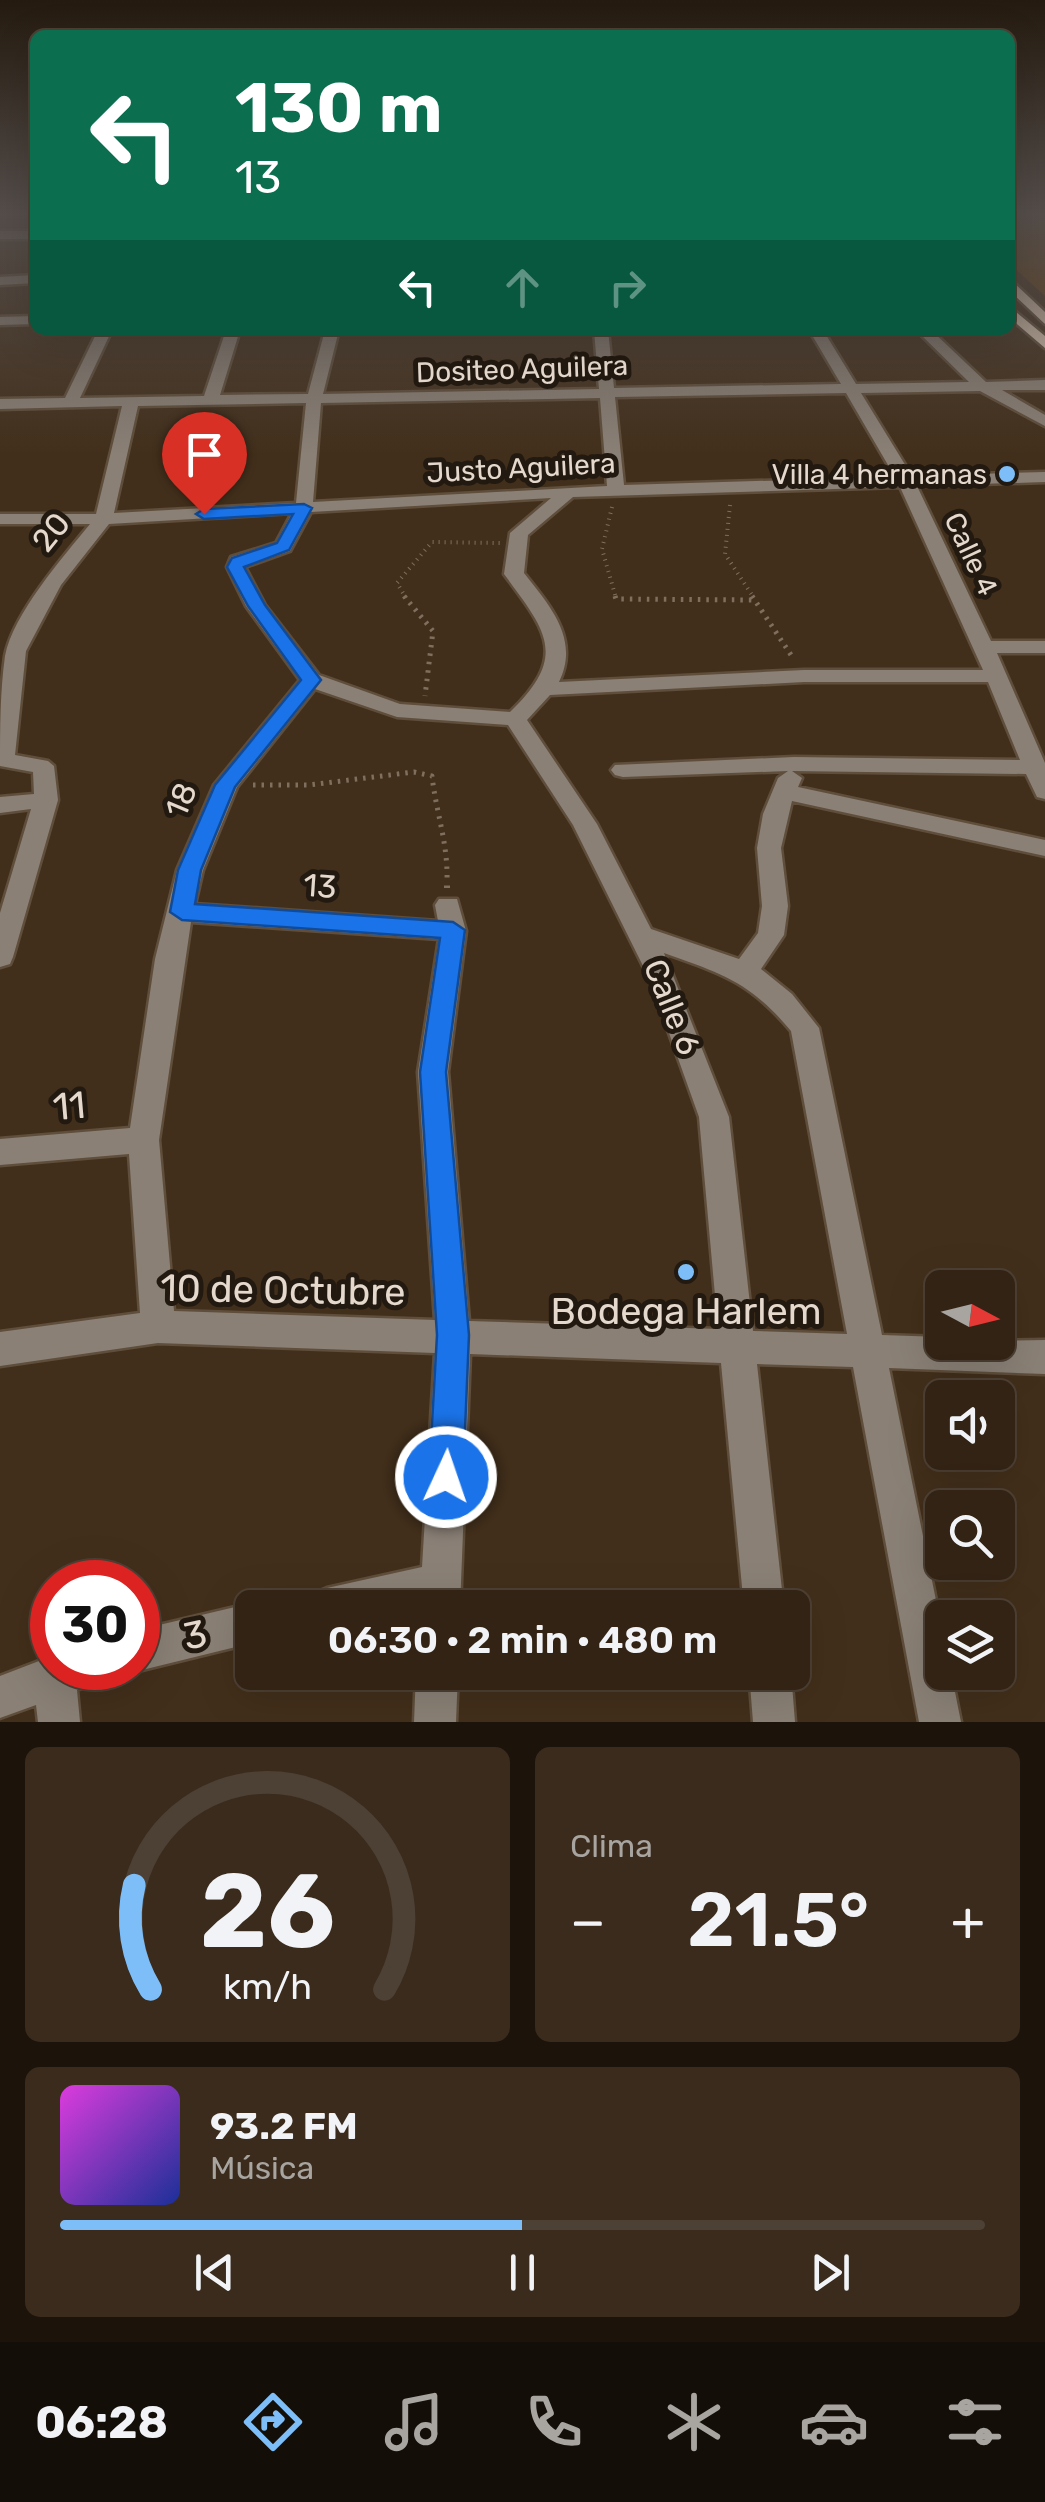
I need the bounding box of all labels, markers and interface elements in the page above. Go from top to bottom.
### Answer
text: 130 m [235,67,443,150]
icon: left [70,70,200,200]
text: 13 [235,151,281,204]
icon: left [390,260,445,315]
icon: ahead [495,260,550,315]
icon: right [600,260,655,315]
street label: Dositeo Aguilera [415,349,629,389]
pin [162,412,247,515]
icon: arrive [177,427,232,482]
street label: Justo Aguilera [426,447,616,489]
place label: Villa 4 hermanas [771,458,987,491]
marker: Villa 4 hermanas [996,463,1018,485]
street label: 20 [24,505,78,559]
street label: Calle 4 [938,507,1004,601]
street label: 18 [157,777,205,823]
street label: 13 [302,866,338,906]
street label: Calle 6 [636,954,708,1060]
street label: 11 [51,1082,87,1130]
marker: Bodega Harlem [675,1261,697,1283]
street label: 10 de Octubre [160,1265,406,1315]
north arrow [925,1270,1015,1360]
map controls [925,1270,1015,1690]
place label: Bodega Harlem [551,1288,821,1334]
button: sound [925,1380,1015,1470]
position arrow [394,1425,498,1529]
button: search [925,1490,1015,1580]
speed limit sign: 30 [30,1560,160,1690]
button: layers [925,1600,1015,1690]
street label: 3 [179,1610,211,1660]
text: 06:30 · 2 min · 480 m [328,1617,717,1663]
text: Clima [570,1827,653,1865]
text: 26 [200,1850,335,1973]
text: 21.5° [687,1876,869,1965]
text: − [570,1889,606,1954]
text: + [951,1889,985,1954]
text: km/h [223,1966,312,2008]
text: 93.2 FM [210,2103,358,2149]
text: Música [210,2149,314,2187]
icon: previous [187,2245,242,2300]
icon: pause [495,2245,550,2300]
icon: next [803,2245,858,2300]
icon: directions [238,2387,308,2457]
icon: music [379,2387,449,2457]
icon: phone [519,2387,589,2457]
icon: climate [659,2387,729,2457]
icon: car [799,2387,869,2457]
icon: filters [940,2387,1010,2457]
text: 06:28 [35,2396,168,2449]

